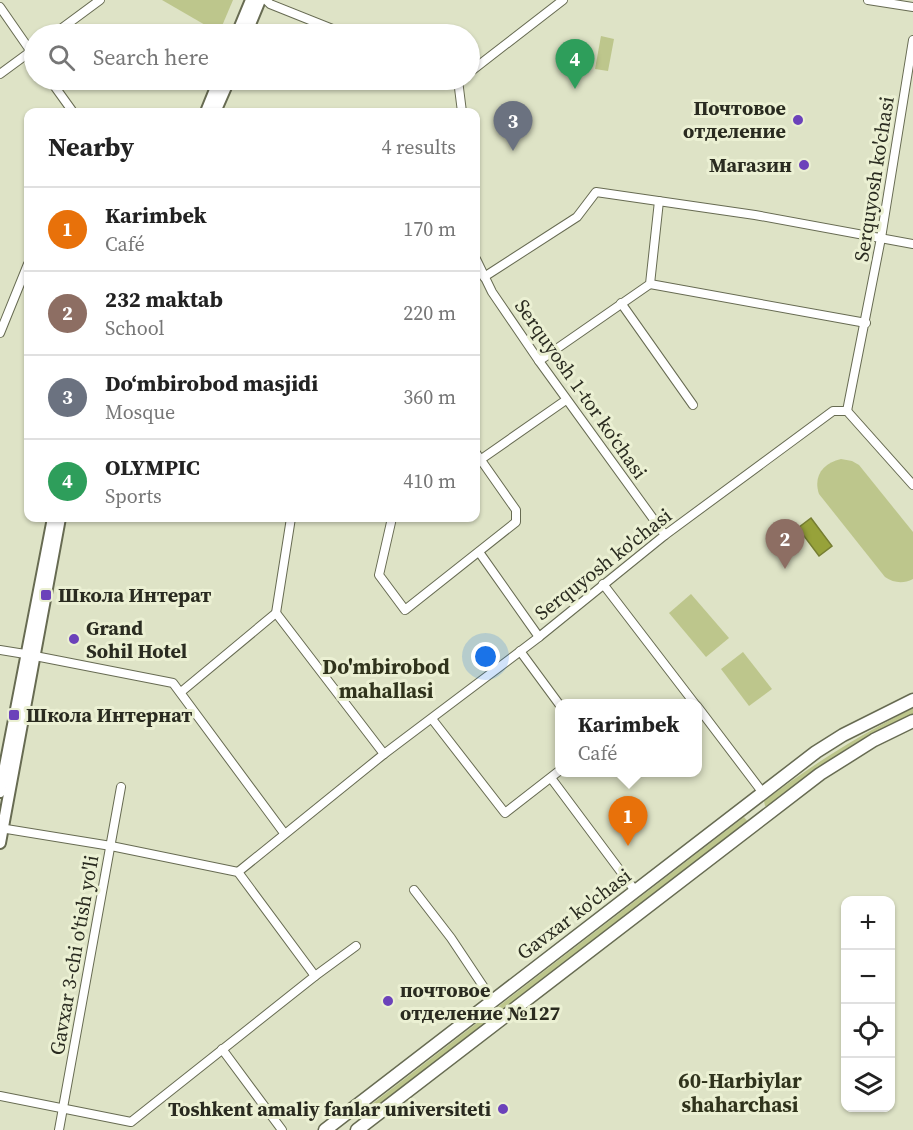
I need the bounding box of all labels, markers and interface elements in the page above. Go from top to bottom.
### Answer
search box [24,24,480,90]
pin: 4 [556,40,594,89]
icon: search [45,41,78,74]
text: Search here [93,42,209,72]
place label: Почтовое отделение [683,94,786,145]
street label: Serquyosh ko'chasi [847,94,901,264]
pin: 3 [494,102,532,151]
marker: Почтовое отделение [791,113,805,127]
text: Nearby [48,129,134,165]
text: 4 results [381,133,456,161]
place label: Магазин [709,151,792,179]
marker: Магазин [797,158,811,172]
text: Karimbek [105,200,207,230]
text: 1 [62,215,73,243]
text: 170 m [403,215,456,243]
text: Café [105,230,145,258]
text: 232 maktab [105,284,223,314]
street label: Serquyosh 1-tor koʻchasi [508,293,654,485]
text: 2 [62,299,73,327]
text: 220 m [403,299,456,327]
text: School [105,314,165,342]
text: Do‘mbirobod masjidi [105,368,318,398]
text: 3 [62,383,73,411]
text: 360 m [403,383,456,411]
text: Mosque [105,398,175,426]
text: OLYMPIC [105,452,200,482]
text: 4 [62,467,73,495]
text: 410 m [403,467,456,495]
text: Sports [105,482,162,510]
street label: Serquyosh ko'chasi [529,502,677,626]
pin: 2 [766,520,804,569]
place label: Школа Интерат [58,581,211,609]
marker: Школа Интерат [39,588,53,602]
place label: Grand Sohil Hotel [86,614,187,665]
marker: Grand Sohil Hotel [67,632,81,646]
your location [471,642,500,671]
district label: Do'mbirobod mahallasi [322,652,450,705]
popup [555,699,702,777]
place label: Школа Интернат [26,701,192,729]
marker: Школа Интернат [7,708,21,722]
text: Karimbek [578,709,679,739]
text: Café [578,739,617,767]
pin: 1 [608,796,648,846]
street label: Gavxar 3-chi o'tish yo'li [43,853,105,1057]
street label: Gavxar ko'chasi [511,862,637,966]
map controls [841,896,895,1112]
button: + [841,896,895,950]
button: − [841,950,895,1004]
place label: почтовое отделение №127 [400,976,561,1027]
marker: почтовое отделение №127 [381,994,395,1008]
button: locate [841,1004,895,1058]
button: layers [841,1058,895,1112]
district label: 60-Harbiylar shaharchasi [678,1066,802,1119]
place label: Toshkent amaliy fanlar universiteti [168,1095,491,1123]
marker: Toshkent amaliy fanlar universiteti [496,1102,510,1116]

